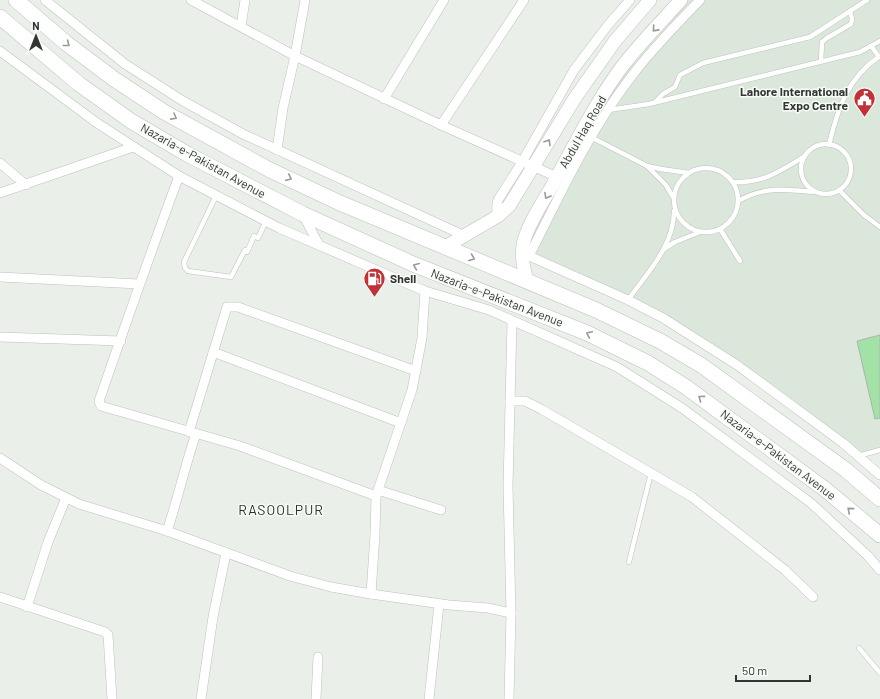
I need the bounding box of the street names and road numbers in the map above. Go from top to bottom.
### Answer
street label: Abdul Haq Road [556,93,609,170]
street label: Nazaria-e-Pakistan Avenue [139,120,268,200]
street label: Nazaria-e-Pakistan Avenue [429,265,566,329]
street label: Nazaria-e-Pakistan Avenue [718,406,839,502]

